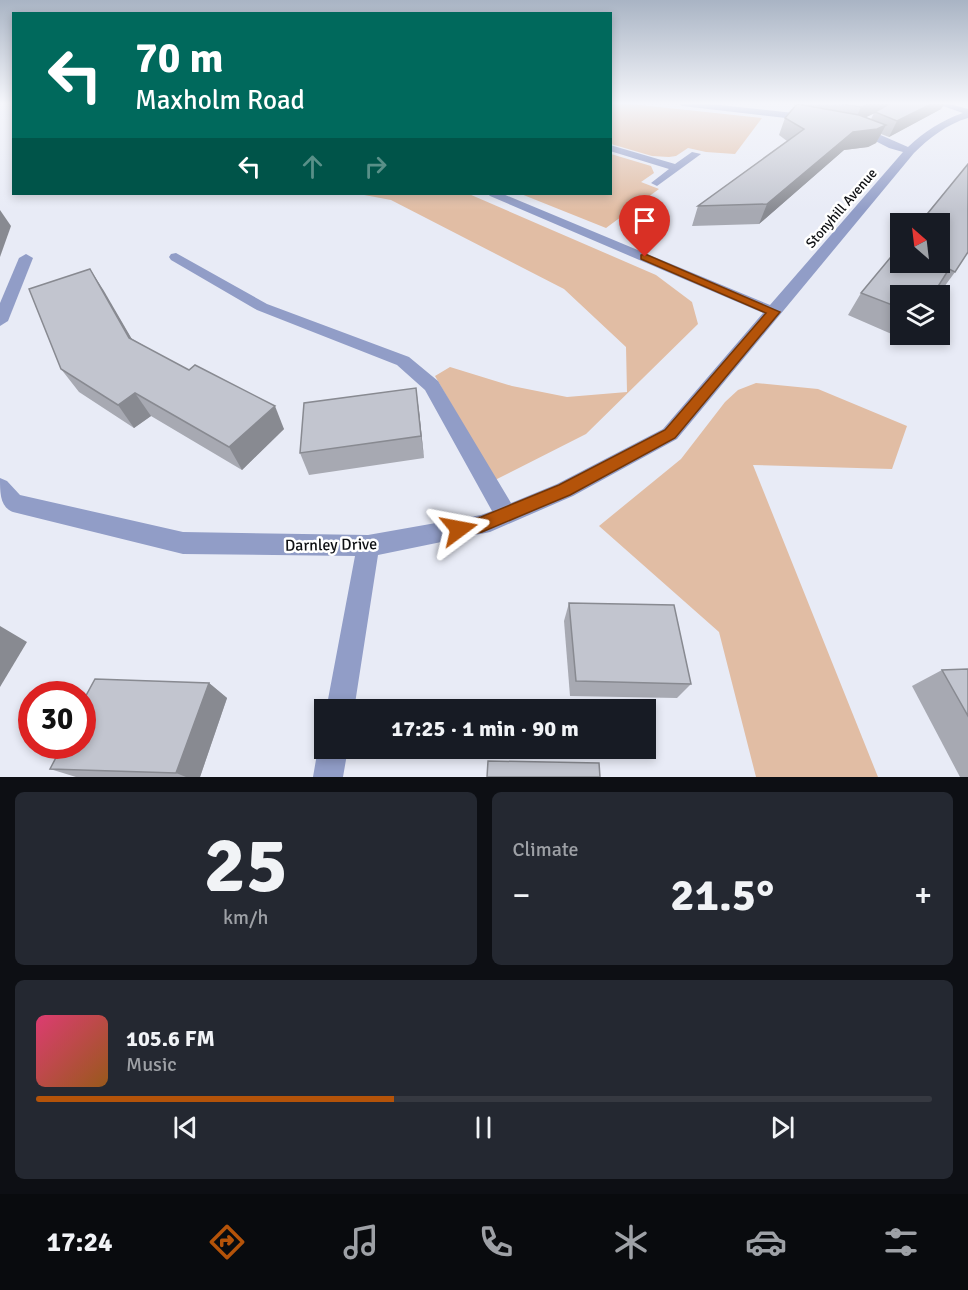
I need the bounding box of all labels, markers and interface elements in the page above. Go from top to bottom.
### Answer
text: 70 m [135,33,224,84]
icon: left [36,36,114,114]
text: Maxholm Road [135,84,305,117]
icon: left [233,150,266,183]
icon: ahead [296,150,329,183]
icon: right [359,150,392,183]
street label: Stonyhill Avenue [802,165,881,252]
pin [619,195,670,257]
icon: arrive [628,204,661,237]
north arrow [890,213,950,273]
map controls [890,213,950,345]
button: layers [890,285,950,345]
position arrow [427,497,491,561]
street label: Darnley Drive [285,534,377,556]
speed limit sign: 30 [18,681,96,759]
text: 17:25 · 1 min · 90 m [391,715,579,742]
text: 25 [204,818,288,914]
text: Climate [513,837,578,862]
text: 21.5° [670,868,774,923]
text: − [513,875,530,916]
text: + [914,875,932,916]
text: km/h [223,905,268,930]
text: 105.6 FM [126,1025,215,1052]
text: Music [126,1052,177,1077]
icon: previous [169,1111,202,1144]
icon: pause [467,1111,500,1144]
icon: next [766,1111,799,1144]
icon: directions [206,1221,248,1263]
icon: music [340,1221,382,1263]
icon: phone [475,1221,517,1263]
icon: climate [610,1221,652,1263]
icon: car [745,1221,787,1263]
icon: filters [880,1221,922,1263]
text: 17:24 [46,1226,113,1259]

